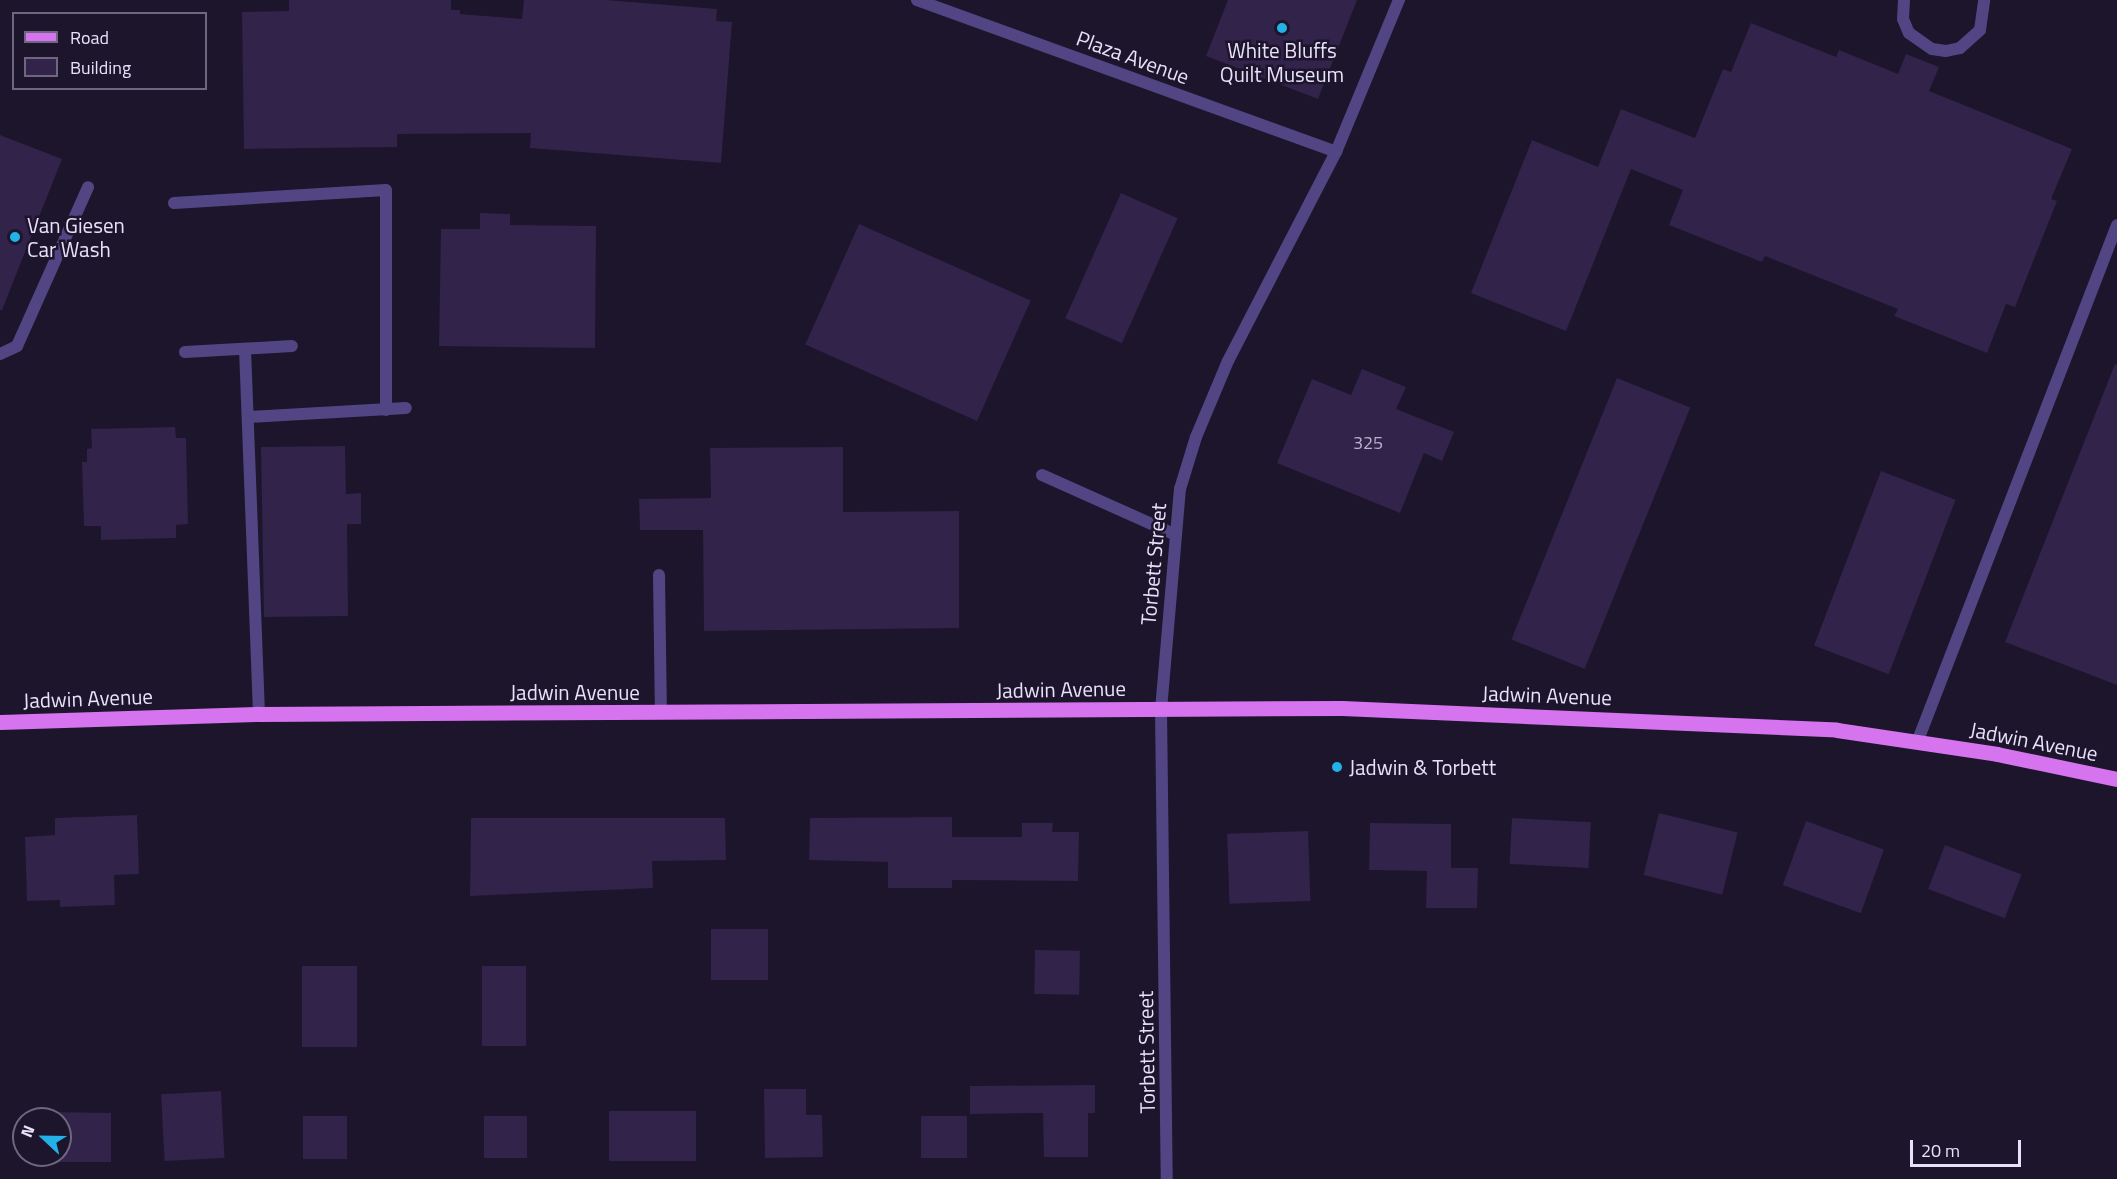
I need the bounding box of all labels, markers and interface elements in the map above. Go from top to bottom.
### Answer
legend [12,12,207,90]
marker: White Bluffs Quilt Museum [1275,21,1289,35]
text: Road [70,24,109,51]
street label: Plaza Avenue [1073,25,1193,89]
place label: White Bluffs Quilt Museum [1220,37,1344,87]
text: Building [70,54,131,81]
place label: Van Giesen Car Wash [27,212,125,262]
marker: Van Giesen Car Wash [8,230,22,244]
house number: 325 [1353,432,1383,454]
street label: Torbett Street [1135,502,1171,626]
street label: Jadwin Avenue [996,675,1126,703]
street label: Jadwin Avenue [510,679,640,705]
street label: Jadwin Avenue [1482,680,1612,710]
street label: Jadwin Avenue [23,683,153,713]
street label: Jadwin Avenue [1968,716,2100,766]
place label: Jadwin & Torbett [1349,754,1496,780]
marker: Jadwin & Torbett [1330,760,1344,774]
street label: Torbett Street [1132,991,1160,1113]
north arrow [12,1107,72,1167]
text: N [14,1121,40,1141]
scale bar [1913,1128,2024,1166]
text: 20 m [1921,1137,1960,1164]

